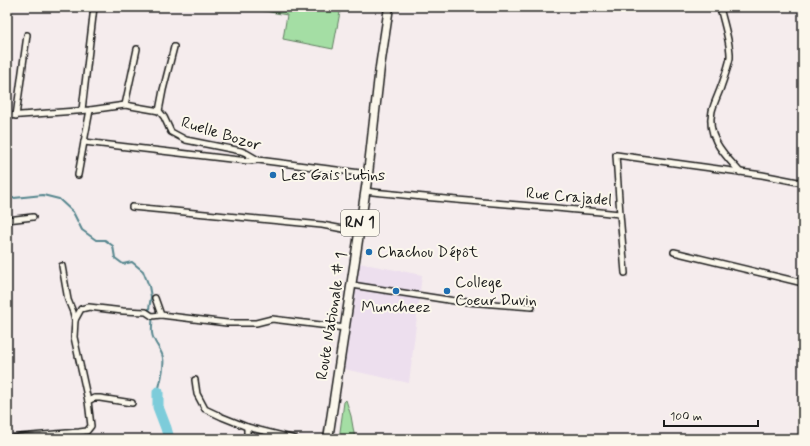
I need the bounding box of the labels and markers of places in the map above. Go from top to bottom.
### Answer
place label: Les Gais Lutins [281,165,385,186]
marker: Les Gais Lutins [268,170,278,180]
place label: Chachou Dépôt [377,242,479,263]
marker: Chachou Dépôt [364,247,374,257]
place label: College Coeur Duvin [455,272,537,311]
marker: Muncheez [391,286,401,296]
marker: College Coeur Duvin [442,286,452,296]
place label: Muncheez [361,297,431,318]

